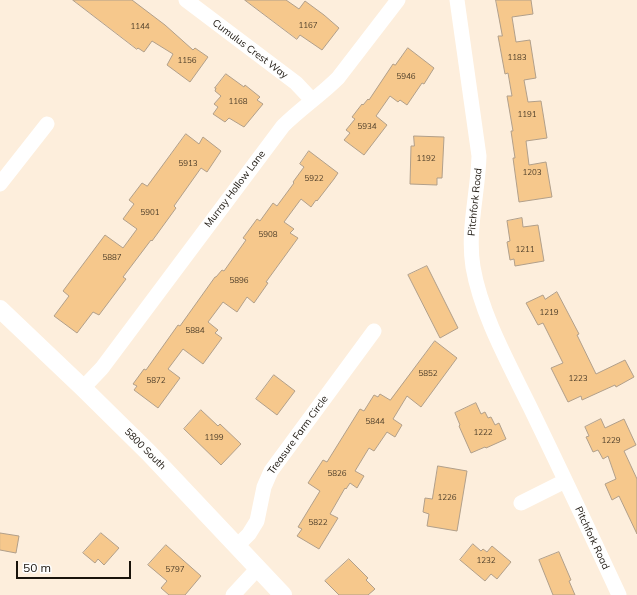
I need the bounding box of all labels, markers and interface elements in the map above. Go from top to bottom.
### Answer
street label: Cumulus Crest Way [210,17,290,81]
house number: 1167 [298,21,318,31]
house number: 1144 [130,22,150,32]
house number: 1183 [507,53,527,63]
house number: 1156 [177,56,197,66]
house number: 5946 [396,72,416,82]
house number: 1168 [228,97,248,107]
house number: 1191 [517,110,537,120]
house number: 5934 [357,122,377,132]
street label: Murray Hollow Lane [202,148,268,230]
house number: 1192 [416,154,436,164]
house number: 5913 [178,159,198,169]
street label: Pitchfork Road [465,168,485,236]
house number: 1203 [522,168,542,178]
house number: 5922 [304,174,324,184]
house number: 5901 [140,208,160,218]
house number: 5908 [258,230,278,240]
house number: 1211 [515,245,535,255]
house number: 5887 [102,253,122,263]
house number: 5896 [229,276,249,286]
house number: 1219 [539,308,559,318]
house number: 5884 [185,326,205,336]
house number: 5852 [418,369,438,379]
house number: 1223 [568,374,588,384]
house number: 5872 [146,376,166,386]
street label: Treasure Farm Circle [265,393,331,477]
house number: 5844 [365,417,385,427]
street label: 5800 South [122,426,168,472]
house number: 1222 [473,428,493,438]
house number: 1199 [204,433,224,443]
house number: 1229 [601,436,621,446]
house number: 5826 [327,469,347,479]
house number: 1226 [437,493,457,503]
street label: Pitchfork Road [572,505,612,571]
house number: 5822 [308,518,328,528]
scale bar [18,553,133,579]
house number: 1232 [476,556,496,566]
text: 50 m [23,560,51,575]
house number: 5797 [165,565,185,575]

